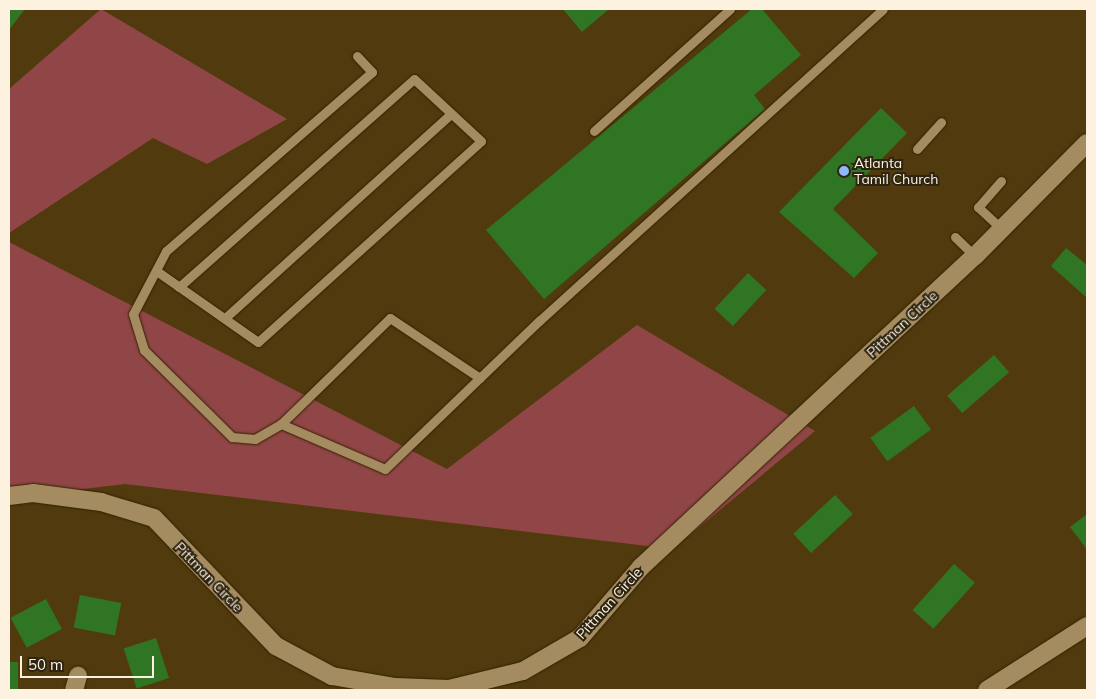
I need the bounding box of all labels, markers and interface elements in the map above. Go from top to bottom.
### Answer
place label: Atlanta Tamil Church [854,155,938,188]
marker: Atlanta Tamil Church [838,165,850,177]
street label: Pittman Circle [863,287,941,361]
street label: Pittman Circle [172,539,246,615]
street label: Pittman Circle [573,564,645,642]
scale bar [22,646,156,678]
text: 50 m [28,655,63,674]

